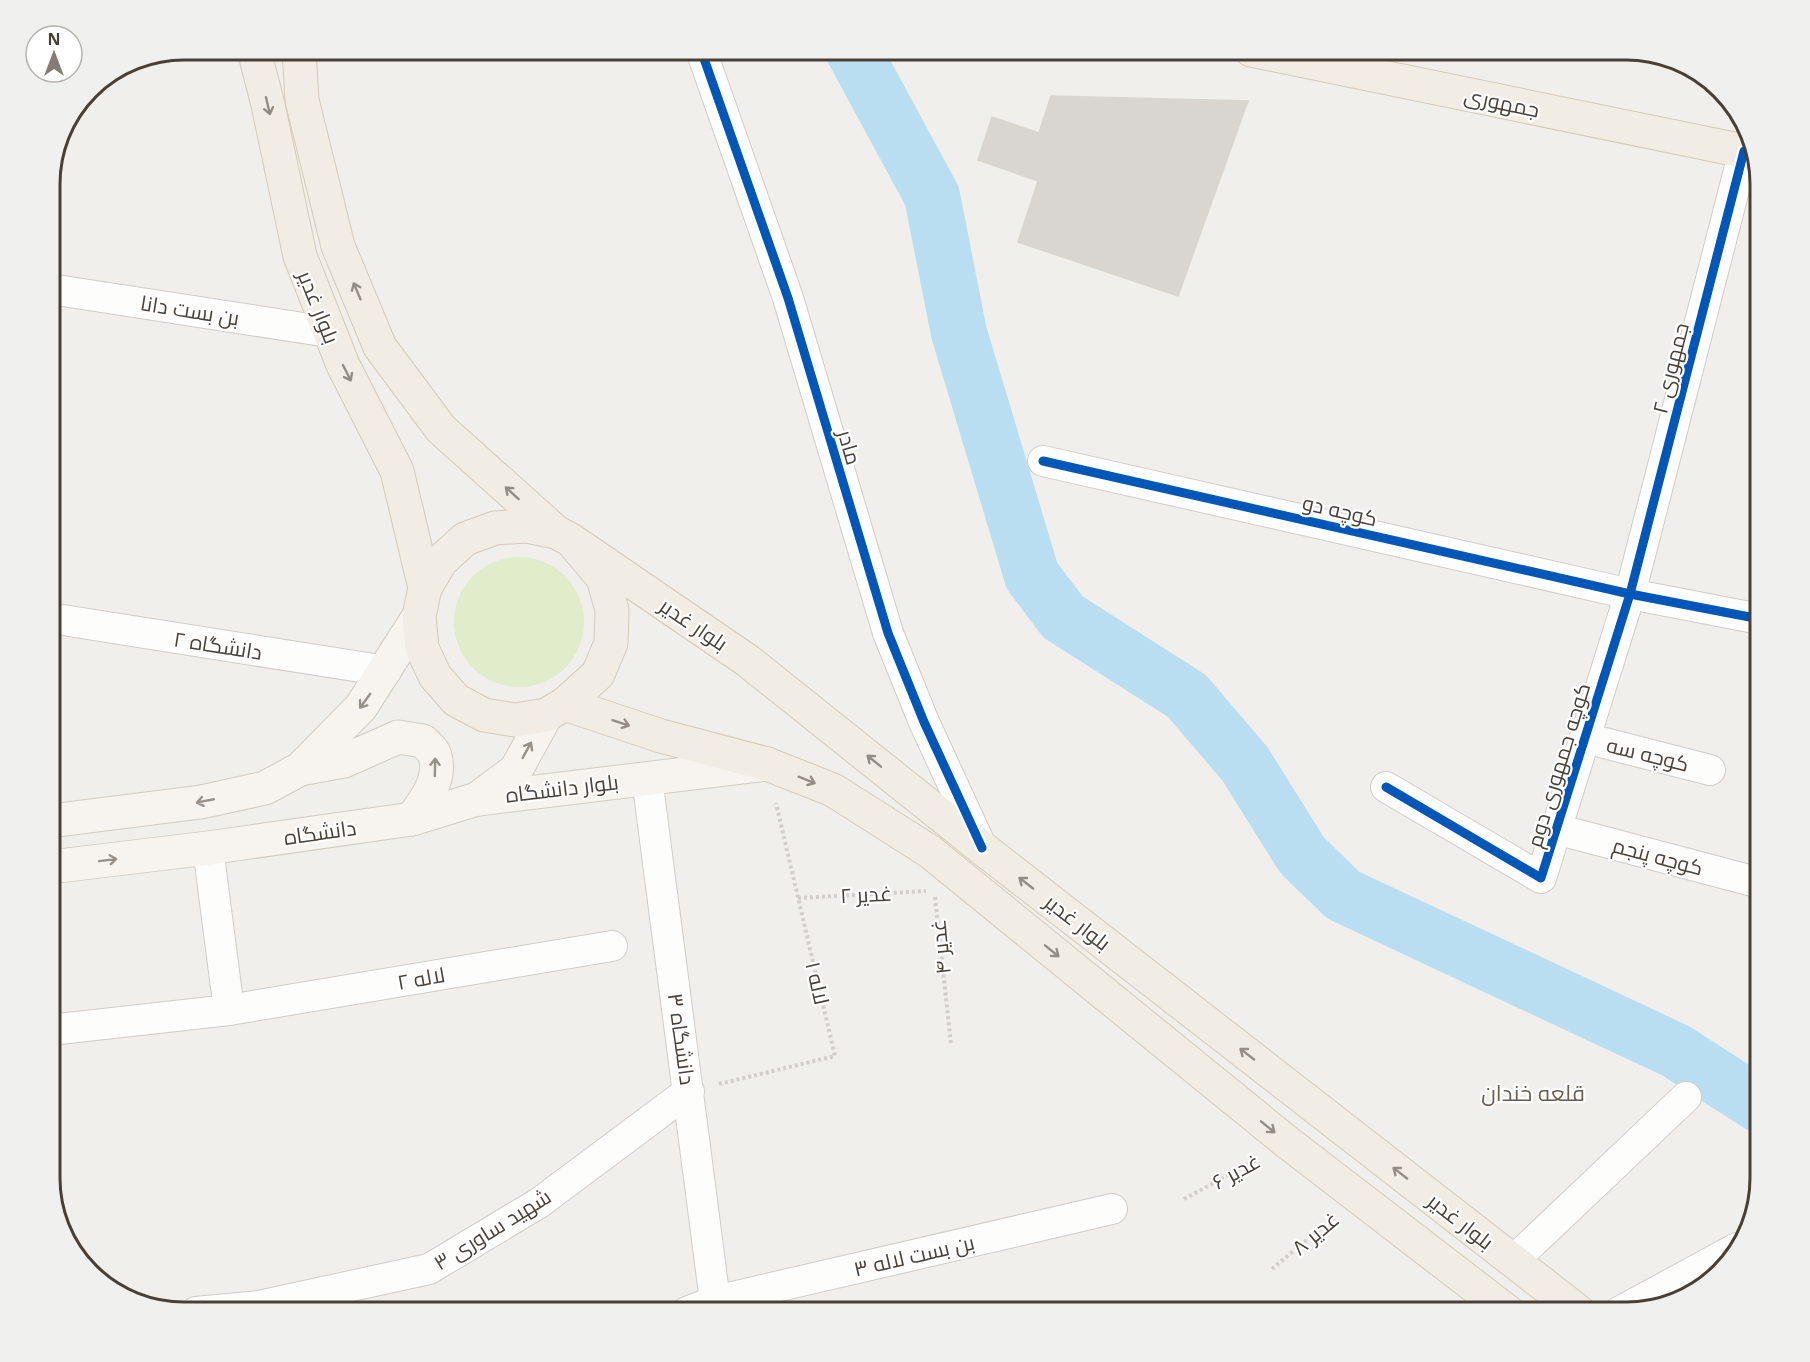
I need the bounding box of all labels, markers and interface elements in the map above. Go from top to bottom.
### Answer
north arrow [24,24,84,84]
text: N [47,28,61,50]
street label: جمهوری [1462,80,1542,124]
one-way arrow [263,96,274,116]
street label: بلوار غدیر [291,265,346,348]
one-way arrow [351,283,362,301]
street label: بن بست دانا [139,288,241,332]
street label: ۲ جمهوری [1645,320,1695,416]
one-way arrow [341,363,353,381]
street label: مادر [831,425,868,468]
one-way arrow [505,486,520,500]
street label: کوچه دو [1300,488,1380,533]
street label: بلوار غدیر [654,590,734,657]
street label: دانشگاه ۲ [172,624,264,666]
street label: کوچه جمهوری دوم [1520,679,1597,851]
one-way arrow [359,693,371,709]
one-way arrow [611,718,630,729]
street label: کوچه سه [1604,730,1692,779]
one-way arrow [522,741,533,759]
one-way arrow [866,755,882,768]
one-way arrow [429,758,441,778]
street label: بلوار دانشگاه [504,767,620,809]
one-way arrow [797,775,816,786]
one-way arrow [196,796,215,807]
street label: دانشگاه [282,813,358,851]
street label: کوچه پنجم [1609,830,1706,882]
one-way arrow [97,854,117,865]
one-way arrow [1018,876,1034,889]
street label: ۲ غدیر [839,879,893,909]
street label: بلوار غدیر [1038,887,1117,957]
street label: ۴ غدیر [923,918,957,976]
one-way arrow [1044,944,1059,958]
street label: ۱ لاله [799,959,837,1007]
street label: ۲ لاله [395,960,447,996]
street label: ۳ دانشگاه [662,991,702,1087]
one-way arrow [1239,1047,1255,1060]
district label: قلعه خندان [1481,1077,1585,1107]
one-way arrow [1260,1120,1275,1134]
street label: ۶ غدیر [1207,1146,1265,1196]
one-way arrow [1393,1167,1409,1180]
street label: ۳ شهید ساوری [428,1182,556,1276]
street label: بلوار غدیر [1421,1186,1500,1256]
street label: ۸ غدیر [1285,1205,1345,1261]
street label: بن بست لاله ۳ [851,1228,977,1282]

